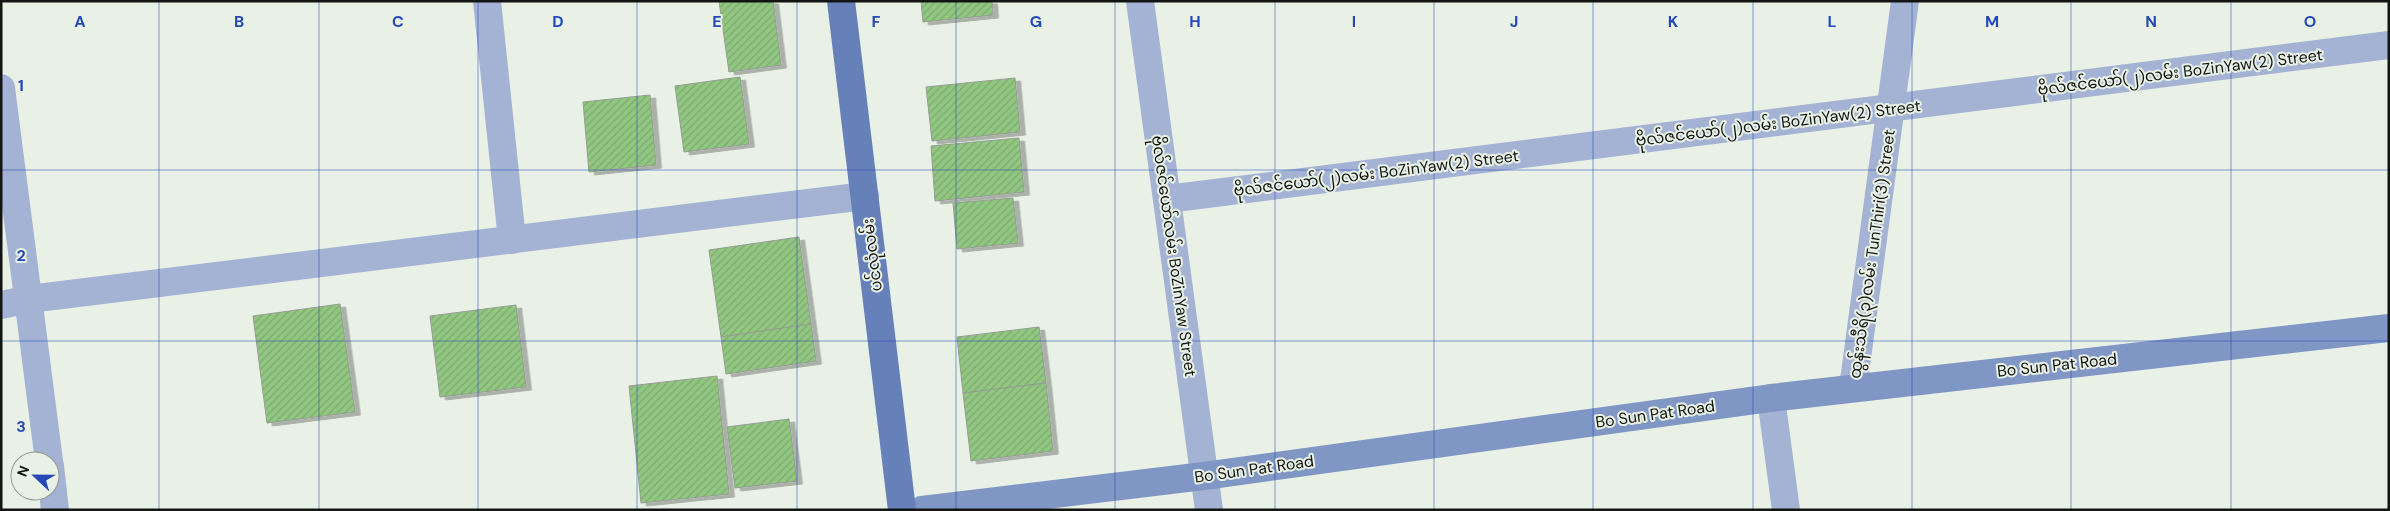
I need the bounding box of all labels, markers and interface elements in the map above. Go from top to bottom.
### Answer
text: A [74,11,86,32]
text: B [234,11,244,32]
text: C [392,11,404,32]
text: D [552,11,564,32]
text: E [712,11,722,32]
text: F [872,11,881,32]
text: G [1030,11,1042,32]
text: H [1189,11,1201,32]
text: I [1352,11,1356,32]
text: J [1510,11,1518,32]
text: K [1668,11,1679,32]
text: L [1828,11,1837,32]
text: M [1985,11,1999,32]
text: N [2145,11,2157,32]
text: O [2304,11,2316,32]
street label: ဗိုလ်ဇင်ယော်(၂)လမ်း BoZinYaw(2) Street [2036,43,2324,104]
text: 1 [18,75,24,96]
street label: ဗိုလ်ဇင်ယော်(၂)လမ်း BoZinYaw(2) Street [1634,94,1922,155]
street label: ထွန်းသီရိ(၃)လမ်း TunThiri(3) Street [1843,128,1903,380]
street label: ဗိုလ်ဇင်ယော်လမ်း BoZinYaw Street [1143,134,1202,378]
street label: ဗိုလ်ဇင်ယော်(၂)လမ်း BoZinYaw(2) Street [1232,144,1520,205]
street label: ပင်လုံလမ်း [856,217,891,293]
text: 2 [16,245,26,266]
street label: Bo Sun Pat Road [1996,348,2118,382]
street label: Bo Sun Pat Road [1594,395,1716,433]
text: 3 [16,416,26,437]
street label: Bo Sun Pat Road [1193,450,1315,488]
north arrow [10,451,60,501]
text: N [13,463,33,479]

